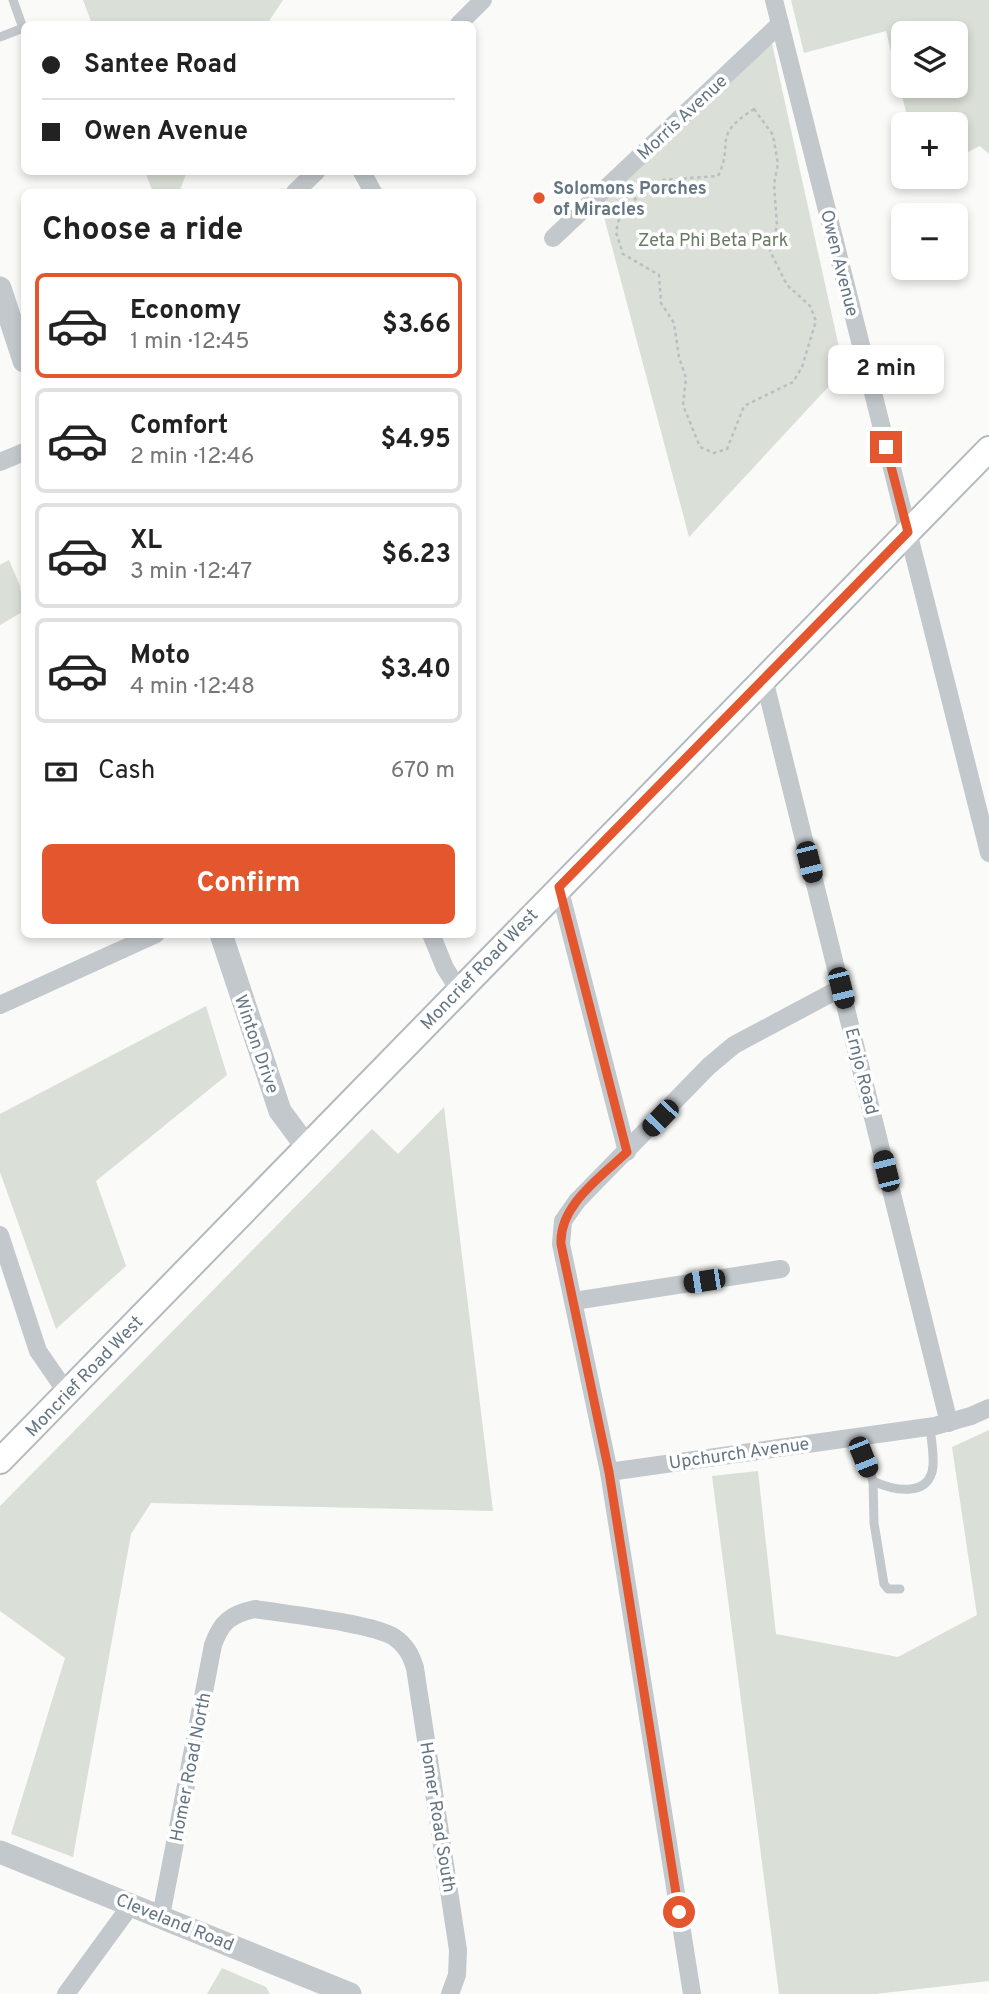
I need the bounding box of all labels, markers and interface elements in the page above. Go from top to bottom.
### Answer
map controls [891,21,968,280]
button: layers [891,21,968,98]
text: Santee Road [84,49,237,82]
street label: Morris Avenue [633,70,733,166]
button: + [891,112,968,189]
text: Owen Avenue [84,116,248,149]
place label: Solomons Porches of Miracles [553,178,707,222]
marker: Solomons Porches of Miracles [531,190,547,206]
button: − [891,203,968,280]
street label: Owen Avenue [814,208,863,319]
text: Choose a ride [42,211,243,251]
park label: Zeta Phi Beta Park [638,230,788,253]
icon: car [46,294,109,357]
text: Economy [130,295,241,328]
text: $3.66 [382,309,451,342]
text: 1 min · 12:45 [130,328,249,357]
callout: 2 min [828,346,944,394]
text: 2 min [856,355,916,384]
icon: car [46,409,109,472]
text: Comfort [130,410,228,443]
text: $4.95 [380,424,451,457]
route end [870,431,902,463]
text: 2 min · 12:46 [130,443,254,472]
icon: car [46,524,109,587]
text: XL [130,525,162,558]
text: $6.23 [382,539,451,572]
text: 3 min · 12:47 [130,558,252,587]
icon: car [46,639,109,702]
text: Moto [130,640,190,673]
text: $3.40 [380,654,451,687]
text: 4 min · 12:48 [130,673,255,702]
icon: cash [42,753,80,791]
text: Cash [98,755,155,788]
text: 670 m [391,757,455,786]
car [794,839,825,885]
button: Confirm [42,844,455,924]
street label: Moncrief Road West [416,905,544,1036]
car [826,965,857,1011]
street label: Winton Drive [228,992,283,1097]
street label: Ernjo Road [839,1026,882,1117]
car [638,1096,683,1140]
car [871,1148,902,1194]
car [682,1267,727,1295]
street label: Moncrief Road West [21,1312,149,1443]
street label: Upchurch Avenue [667,1433,811,1476]
car [846,1434,881,1480]
street label: Homer Road North [166,1691,217,1844]
street label: Homer Road South [413,1740,460,1894]
street label: Cleveland Road [112,1889,237,1958]
route start [663,1896,695,1928]

